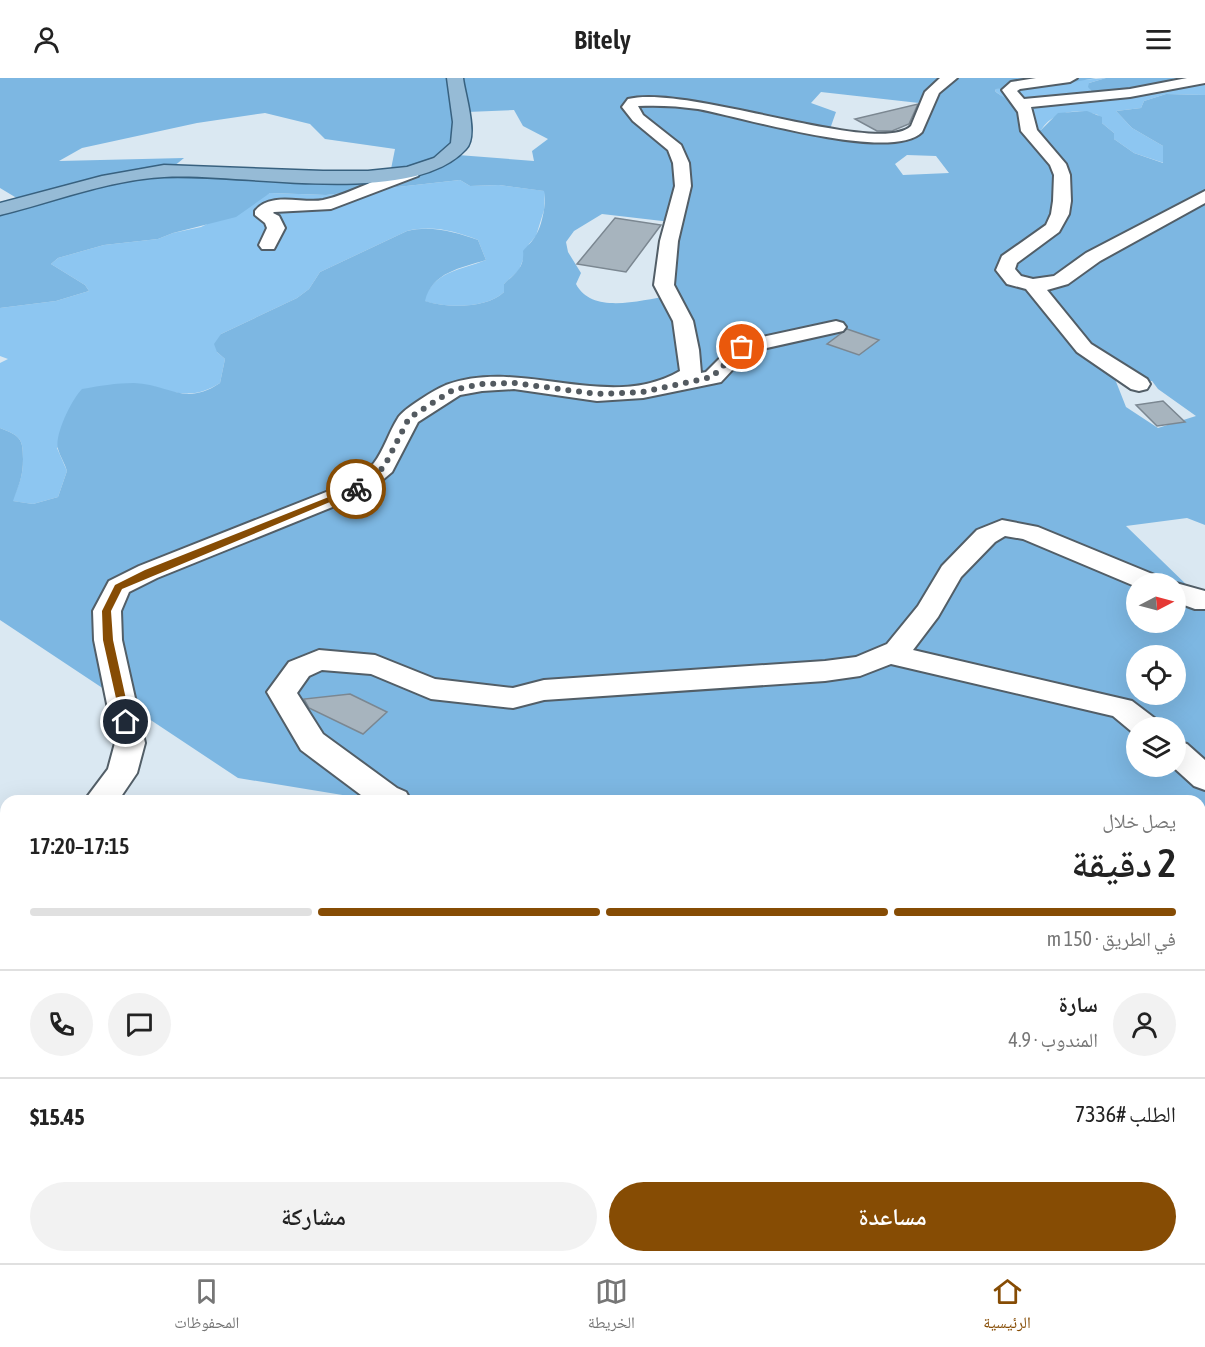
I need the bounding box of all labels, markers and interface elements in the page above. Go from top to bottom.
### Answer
icon: person [30,23,63,56]
icon: menu [1142,23,1175,56]
text: Bitely [574,24,631,55]
pin [716,321,767,372]
icon: bag [725,330,758,363]
courier [326,459,386,519]
icon: bike [340,473,373,506]
north arrow [1126,573,1186,633]
map controls [1126,573,1186,777]
button: locate [1126,645,1186,705]
pin [100,696,151,747]
icon: home [109,705,142,738]
button: layers [1126,717,1186,777]
text: يصل خلال [1102,809,1176,832]
text: 17:15–17:20 [30,833,129,859]
text: 2 دقيقة [1071,841,1176,885]
text: في الطريق · 150 m [1047,927,1176,950]
text: سارة [1059,991,1098,1017]
button: phone [30,993,93,1056]
button: chat [108,993,171,1056]
button: person [1113,993,1176,1056]
text: المندوب · 4.9 [1008,1028,1098,1051]
text: الطلب #7336 [1075,1101,1176,1127]
text: $15.45 [30,1104,85,1130]
button: مشاركة [30,1182,597,1251]
button: مساعدة [609,1182,1176,1251]
tab: المحفوظات [174,1275,239,1338]
tab: الخريطة [588,1275,635,1338]
tab: الرئيسية [983,1275,1031,1338]

